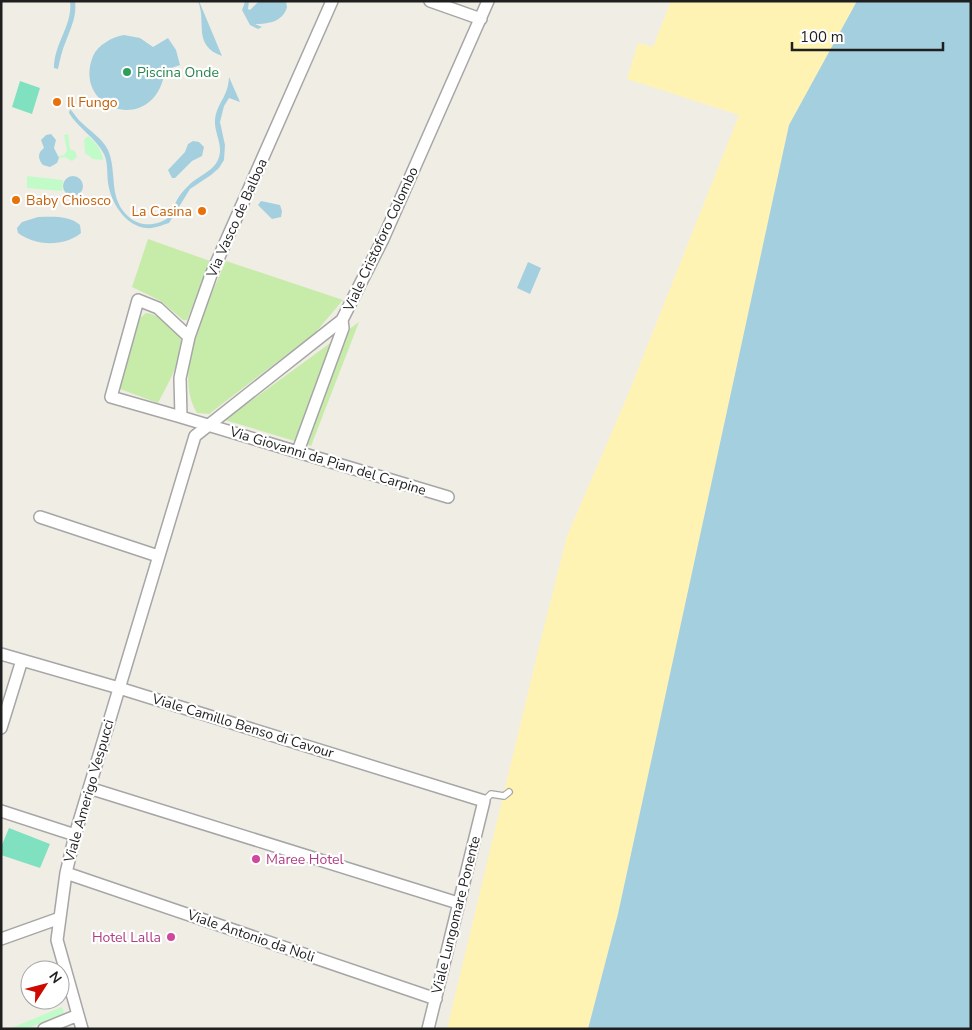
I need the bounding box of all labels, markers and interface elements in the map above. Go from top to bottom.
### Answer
scale bar [792,20,943,52]
text: 100 m [800,27,844,47]
place label: Piscina Onde [137,63,219,82]
marker: Piscina Onde [121,66,133,78]
place label: Il Fungo [67,93,118,112]
marker: Il Fungo [51,96,63,108]
street label: Via Vasco de Balboa [202,156,272,281]
street label: Viale Cristoforo Colombo [339,163,423,315]
place label: Baby Chiosco [26,191,111,210]
marker: Baby Chiosco [10,194,22,206]
place label: La Casina [131,202,192,221]
marker: La Casina [196,205,208,217]
street label: Via Giovanni da Pian del Carpine [227,422,428,500]
street label: Viale Camillo Benso di Cavour [149,689,336,763]
street label: Viale Amerigo Vespucci [59,717,119,866]
street label: Viale Lungomare Ponente [427,834,485,997]
place label: Maree Hotel [266,850,344,869]
marker: Maree Hotel [250,853,262,865]
street label: Viale Antonio da Noli [184,905,317,967]
place label: Hotel Lalla [92,928,161,947]
marker: Hotel Lalla [165,931,177,943]
north arrow [20,960,70,1010]
text: N [44,968,66,987]

